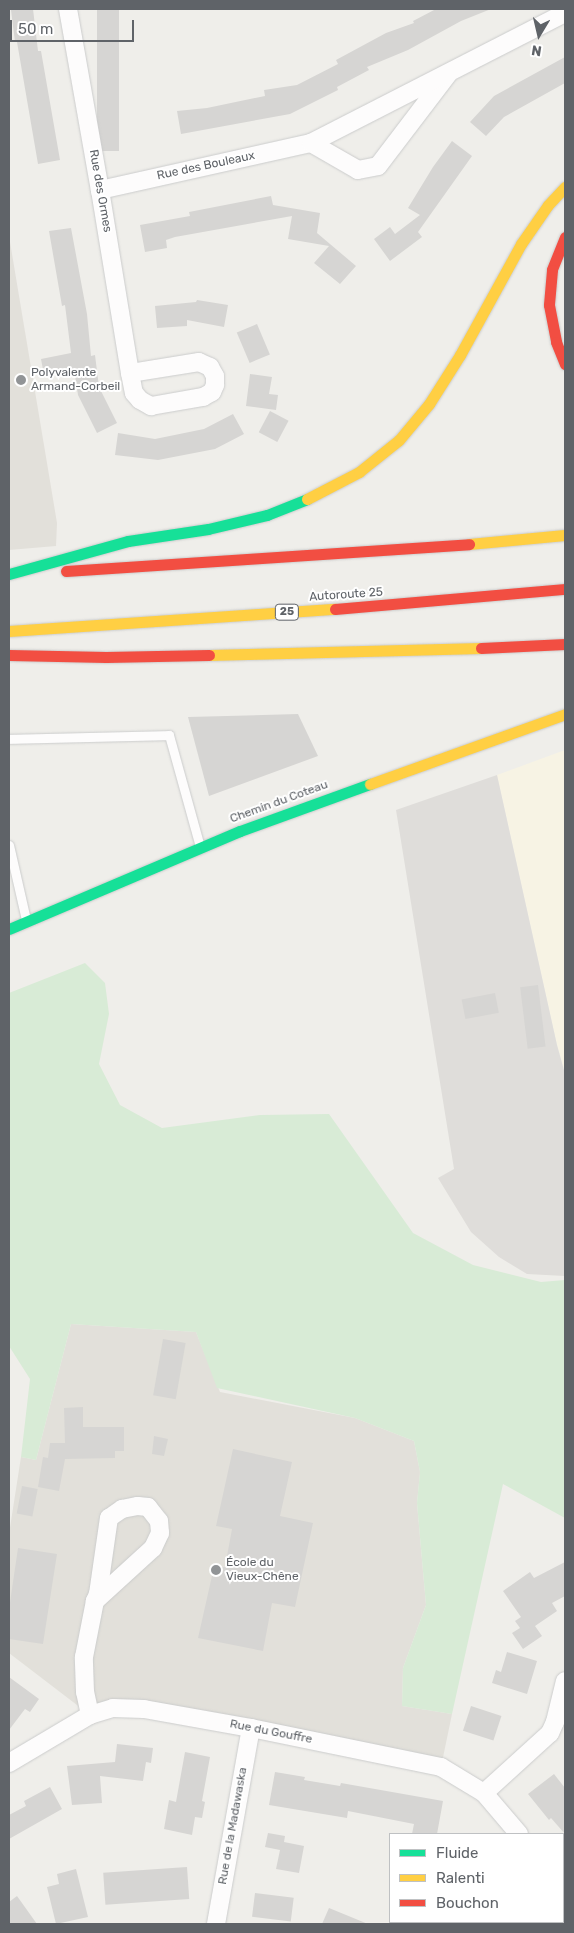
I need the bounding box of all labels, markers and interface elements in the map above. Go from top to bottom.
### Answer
scale bar [12,10,136,42]
north arrow [514,10,564,60]
text: 50 m [18,20,53,38]
text: N [530,41,543,59]
street label: Rue des Ormes [86,148,114,234]
street label: Rue des Bouleaux [156,149,256,183]
place label: Polyvalente Armand-Corbeil [31,366,120,394]
marker: Polyvalente Armand-Corbeil [15,374,27,386]
street label: Autoroute 25 [309,585,383,605]
road number: 25 [274,604,300,620]
street label: Chemin du Coteau [228,778,330,826]
place label: École du Vieux-Chêne [226,1556,299,1584]
marker: École du Vieux-Chêne [210,1564,222,1576]
street label: Rue du Gouffre [229,1717,313,1747]
street label: Rue de la Madawaska [216,1766,250,1886]
legend [389,1833,564,1923]
text: Fluide [436,1844,478,1862]
text: Ralenti [436,1869,485,1887]
text: Bouchon [436,1894,499,1912]

